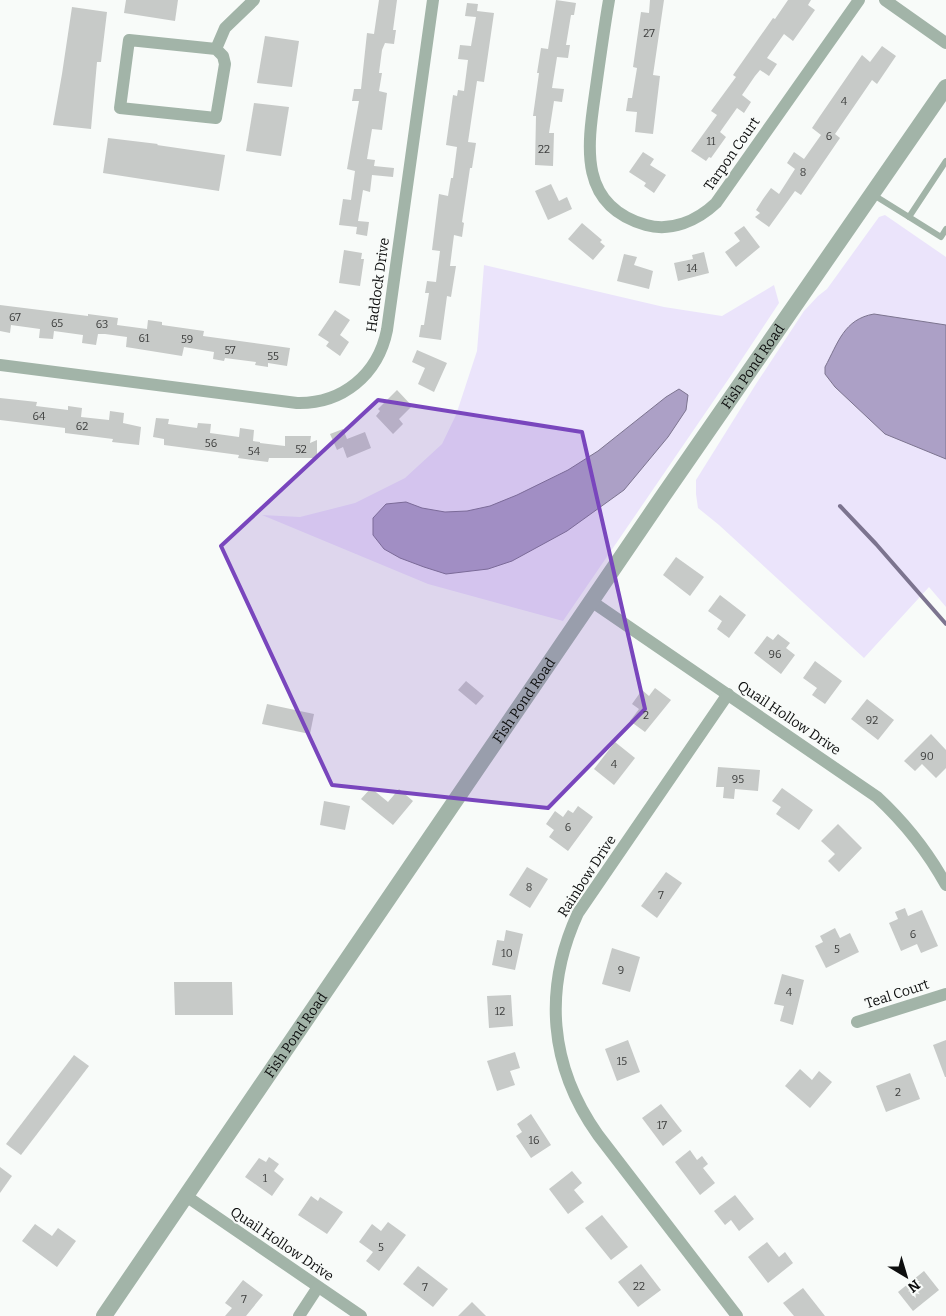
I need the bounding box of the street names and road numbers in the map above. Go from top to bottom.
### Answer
street label: Tarpon Court [700,114,764,194]
street label: Haddock Drive [363,237,393,333]
street label: Fish Pond Road [717,321,788,412]
street label: Fish Pond Road [489,655,559,746]
street label: Quail Hollow Drive [734,677,844,759]
street label: Rainbow Drive [554,832,620,920]
street label: Teal Court [863,976,931,1012]
street label: Fish Pond Road [261,989,330,1081]
street label: Quail Hollow Drive [227,1203,337,1285]

